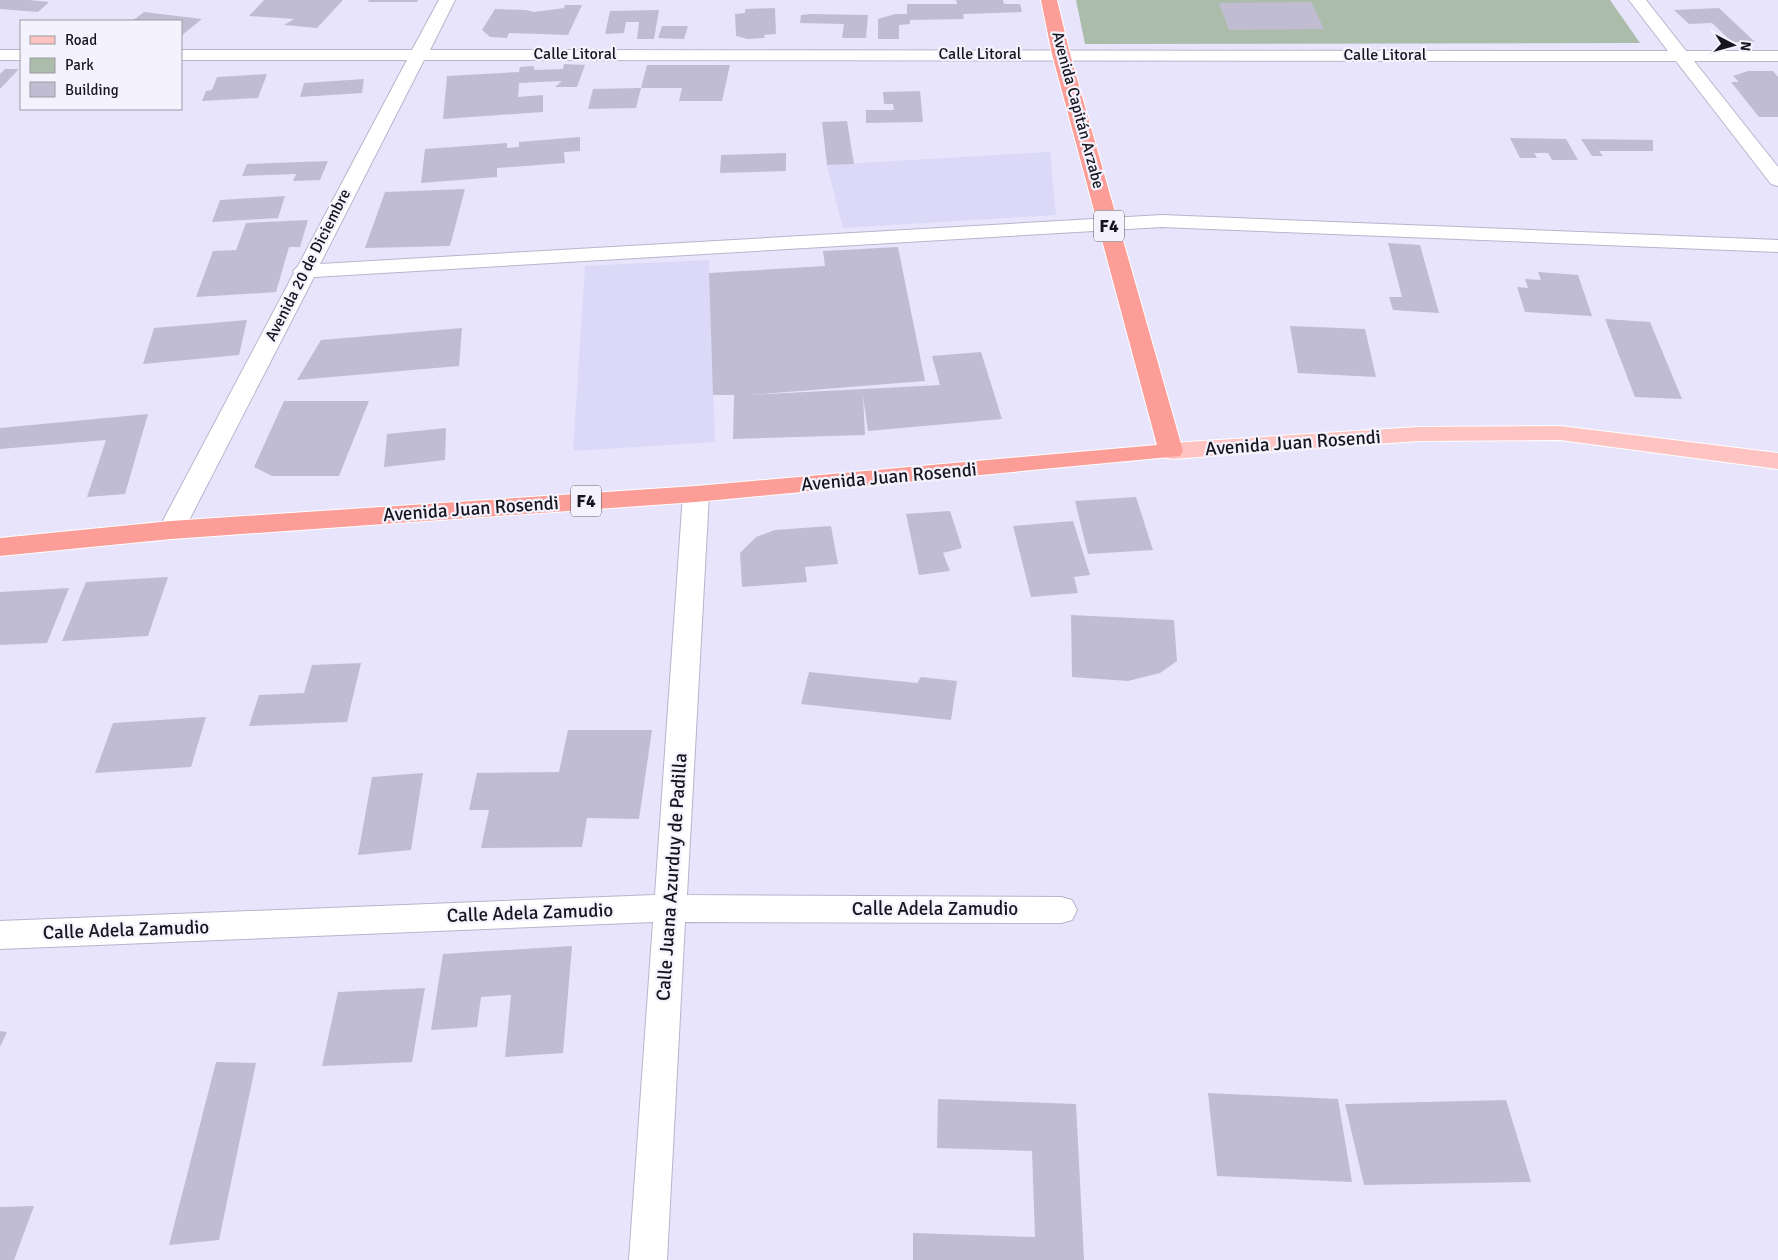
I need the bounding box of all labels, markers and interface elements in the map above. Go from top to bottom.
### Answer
legend [20,20,182,110]
north arrow [1708,20,1758,70]
street label: Avenida Capitán Arzabe [1047,29,1109,191]
text: Road [65,31,97,49]
text: N [1736,41,1754,52]
street label: Calle Litoral [534,44,617,64]
street label: Calle Litoral [939,44,1022,64]
street label: Calle Litoral [1344,45,1427,65]
text: Park [65,56,94,74]
text: Building [65,81,119,99]
street label: Avenida 20 de Diciembre [261,186,355,344]
road number: F4 [1094,210,1124,242]
street label: Avenida Juan Rosendi [1204,425,1382,461]
street label: Avenida Juan Rosendi [800,457,978,497]
road number: F4 [571,486,601,516]
street label: Avenida Juan Rosendi [382,491,560,527]
street label: Calle Juana Azurduy de Padilla [651,752,693,1002]
street label: Calle Adela Zamudio [852,897,1018,921]
street label: Calle Adela Zamudio [446,898,614,928]
street label: Calle Adela Zamudio [42,915,210,945]

